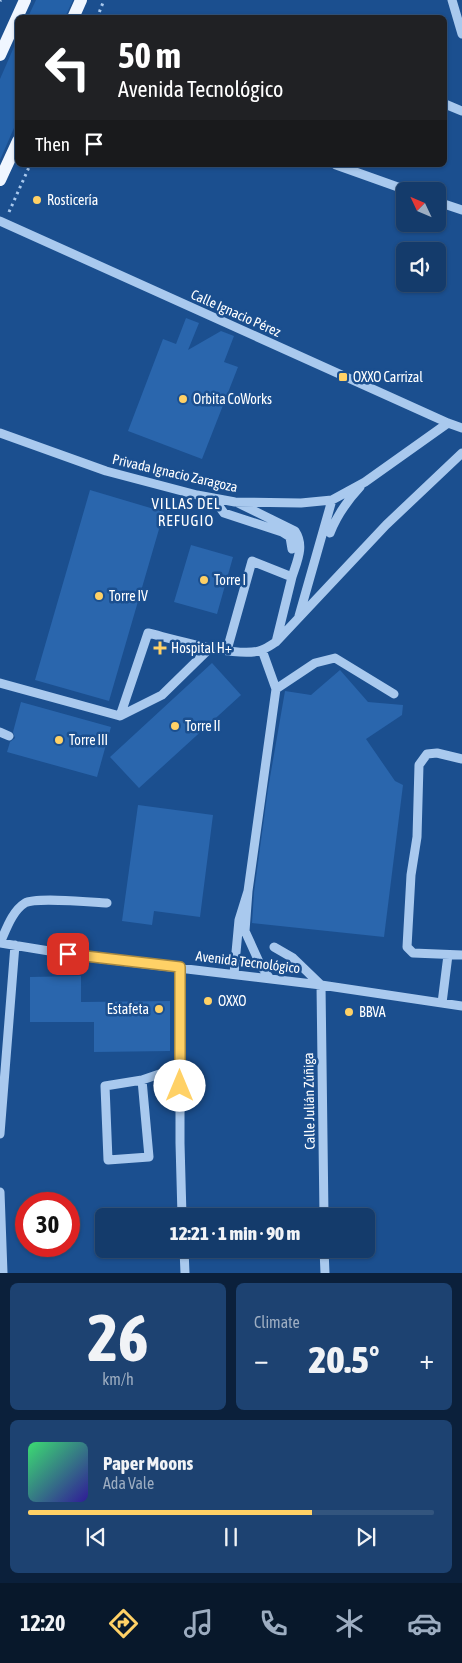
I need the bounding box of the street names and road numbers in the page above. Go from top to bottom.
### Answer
street label: Calle Ignacio Pérez [189,286,283,340]
street label: Privada Ignacio Zaragoza [111,451,239,495]
street label: Avenida Tecnológico [195,948,301,976]
street label: Calle Julián Zúñiga [300,1052,318,1150]

